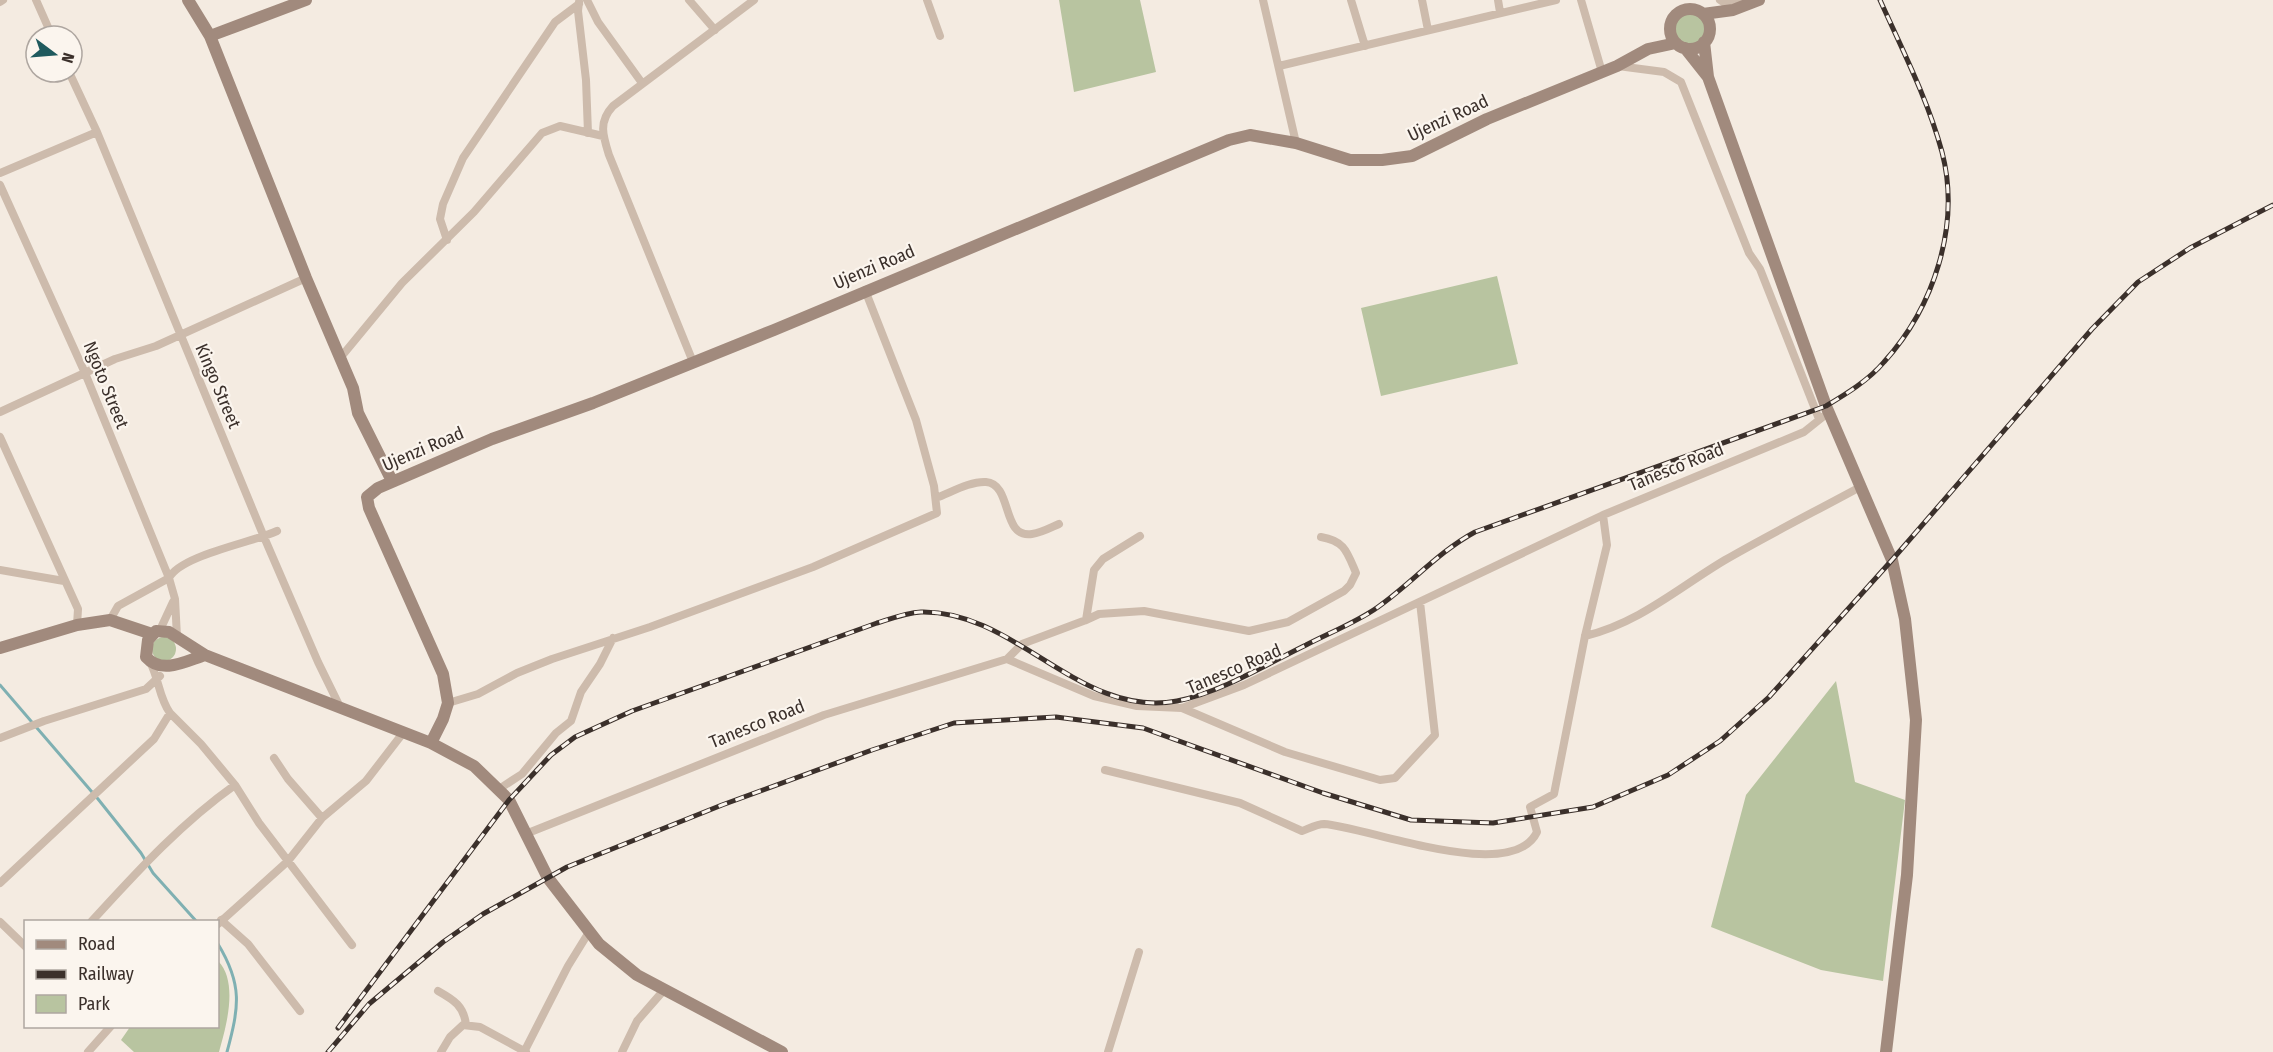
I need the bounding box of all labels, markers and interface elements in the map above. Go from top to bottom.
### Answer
north arrow [24,24,84,84]
text: N [57,51,78,65]
street label: Ujenzi Road [1404,90,1492,146]
street label: Ujenzi Road [830,240,918,294]
street label: Ngoto Street [79,338,133,432]
street label: Kingo Street [190,340,246,432]
street label: Ujenzi Road [379,422,467,476]
street label: Tanesco Road [1625,438,1727,496]
street label: Tanesco Road [1183,639,1285,699]
street label: Tanesco Road [706,695,808,753]
legend [24,920,219,1028]
text: Road [78,933,115,955]
text: Railway [78,963,134,985]
text: Park [78,993,111,1015]

